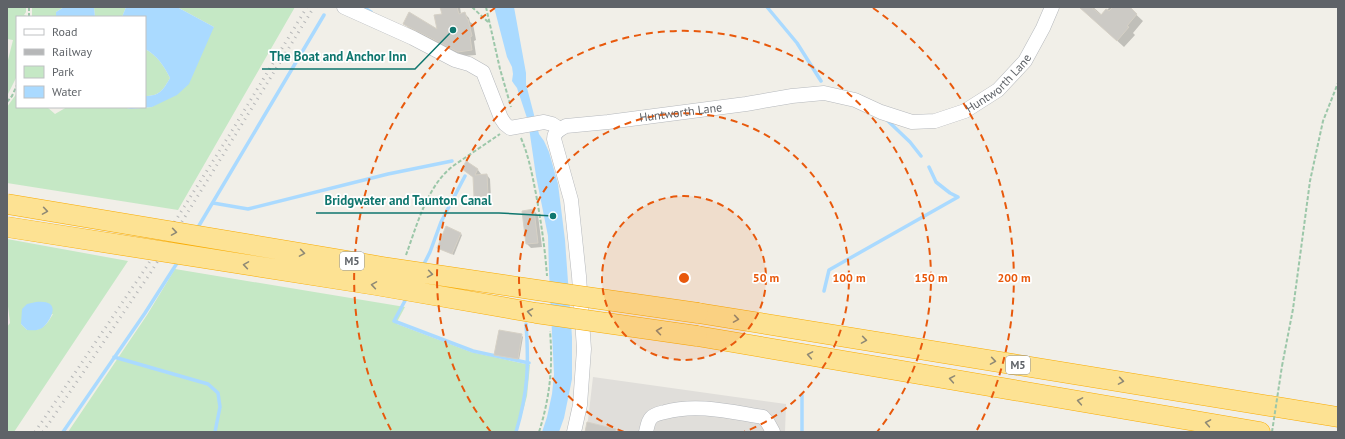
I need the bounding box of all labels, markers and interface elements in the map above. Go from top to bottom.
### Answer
legend [16,16,146,108]
text: Road [52,24,77,39]
text: Railway [52,44,92,59]
callout: The Boat and Anchor Inn [262,44,415,69]
text: The Boat and Anchor Inn [270,48,406,65]
street label: Huntworth Lane [962,51,1034,116]
text: Park [52,64,74,79]
text: Water [52,84,82,99]
street label: Huntworth Lane [638,99,723,125]
callout: Bridgwater and Taunton Canal [316,188,499,213]
text: Bridgwater and Taunton Canal [325,192,492,209]
one-way arrow [42,206,49,215]
one-way arrow [171,227,177,236]
one-way arrow [299,248,305,257]
road number: M5 [340,252,364,270]
one-way arrow [243,261,249,270]
one-way arrow [427,269,433,278]
text: 50 m [753,270,779,285]
text: 100 m [832,270,866,285]
text: 150 m [914,270,948,285]
text: 200 m [997,270,1031,285]
centre of rings [677,271,691,285]
one-way arrow [371,281,378,290]
one-way arrow [527,308,533,317]
one-way arrow [733,314,739,323]
one-way arrow [656,326,662,335]
one-way arrow [861,335,868,344]
one-way arrow [807,351,813,360]
one-way arrow [990,356,996,364]
road number: M5 [1006,356,1030,374]
one-way arrow [949,376,955,384]
one-way arrow [1118,377,1124,385]
one-way arrow [1077,398,1083,406]
one-way arrow [1205,419,1211,428]

